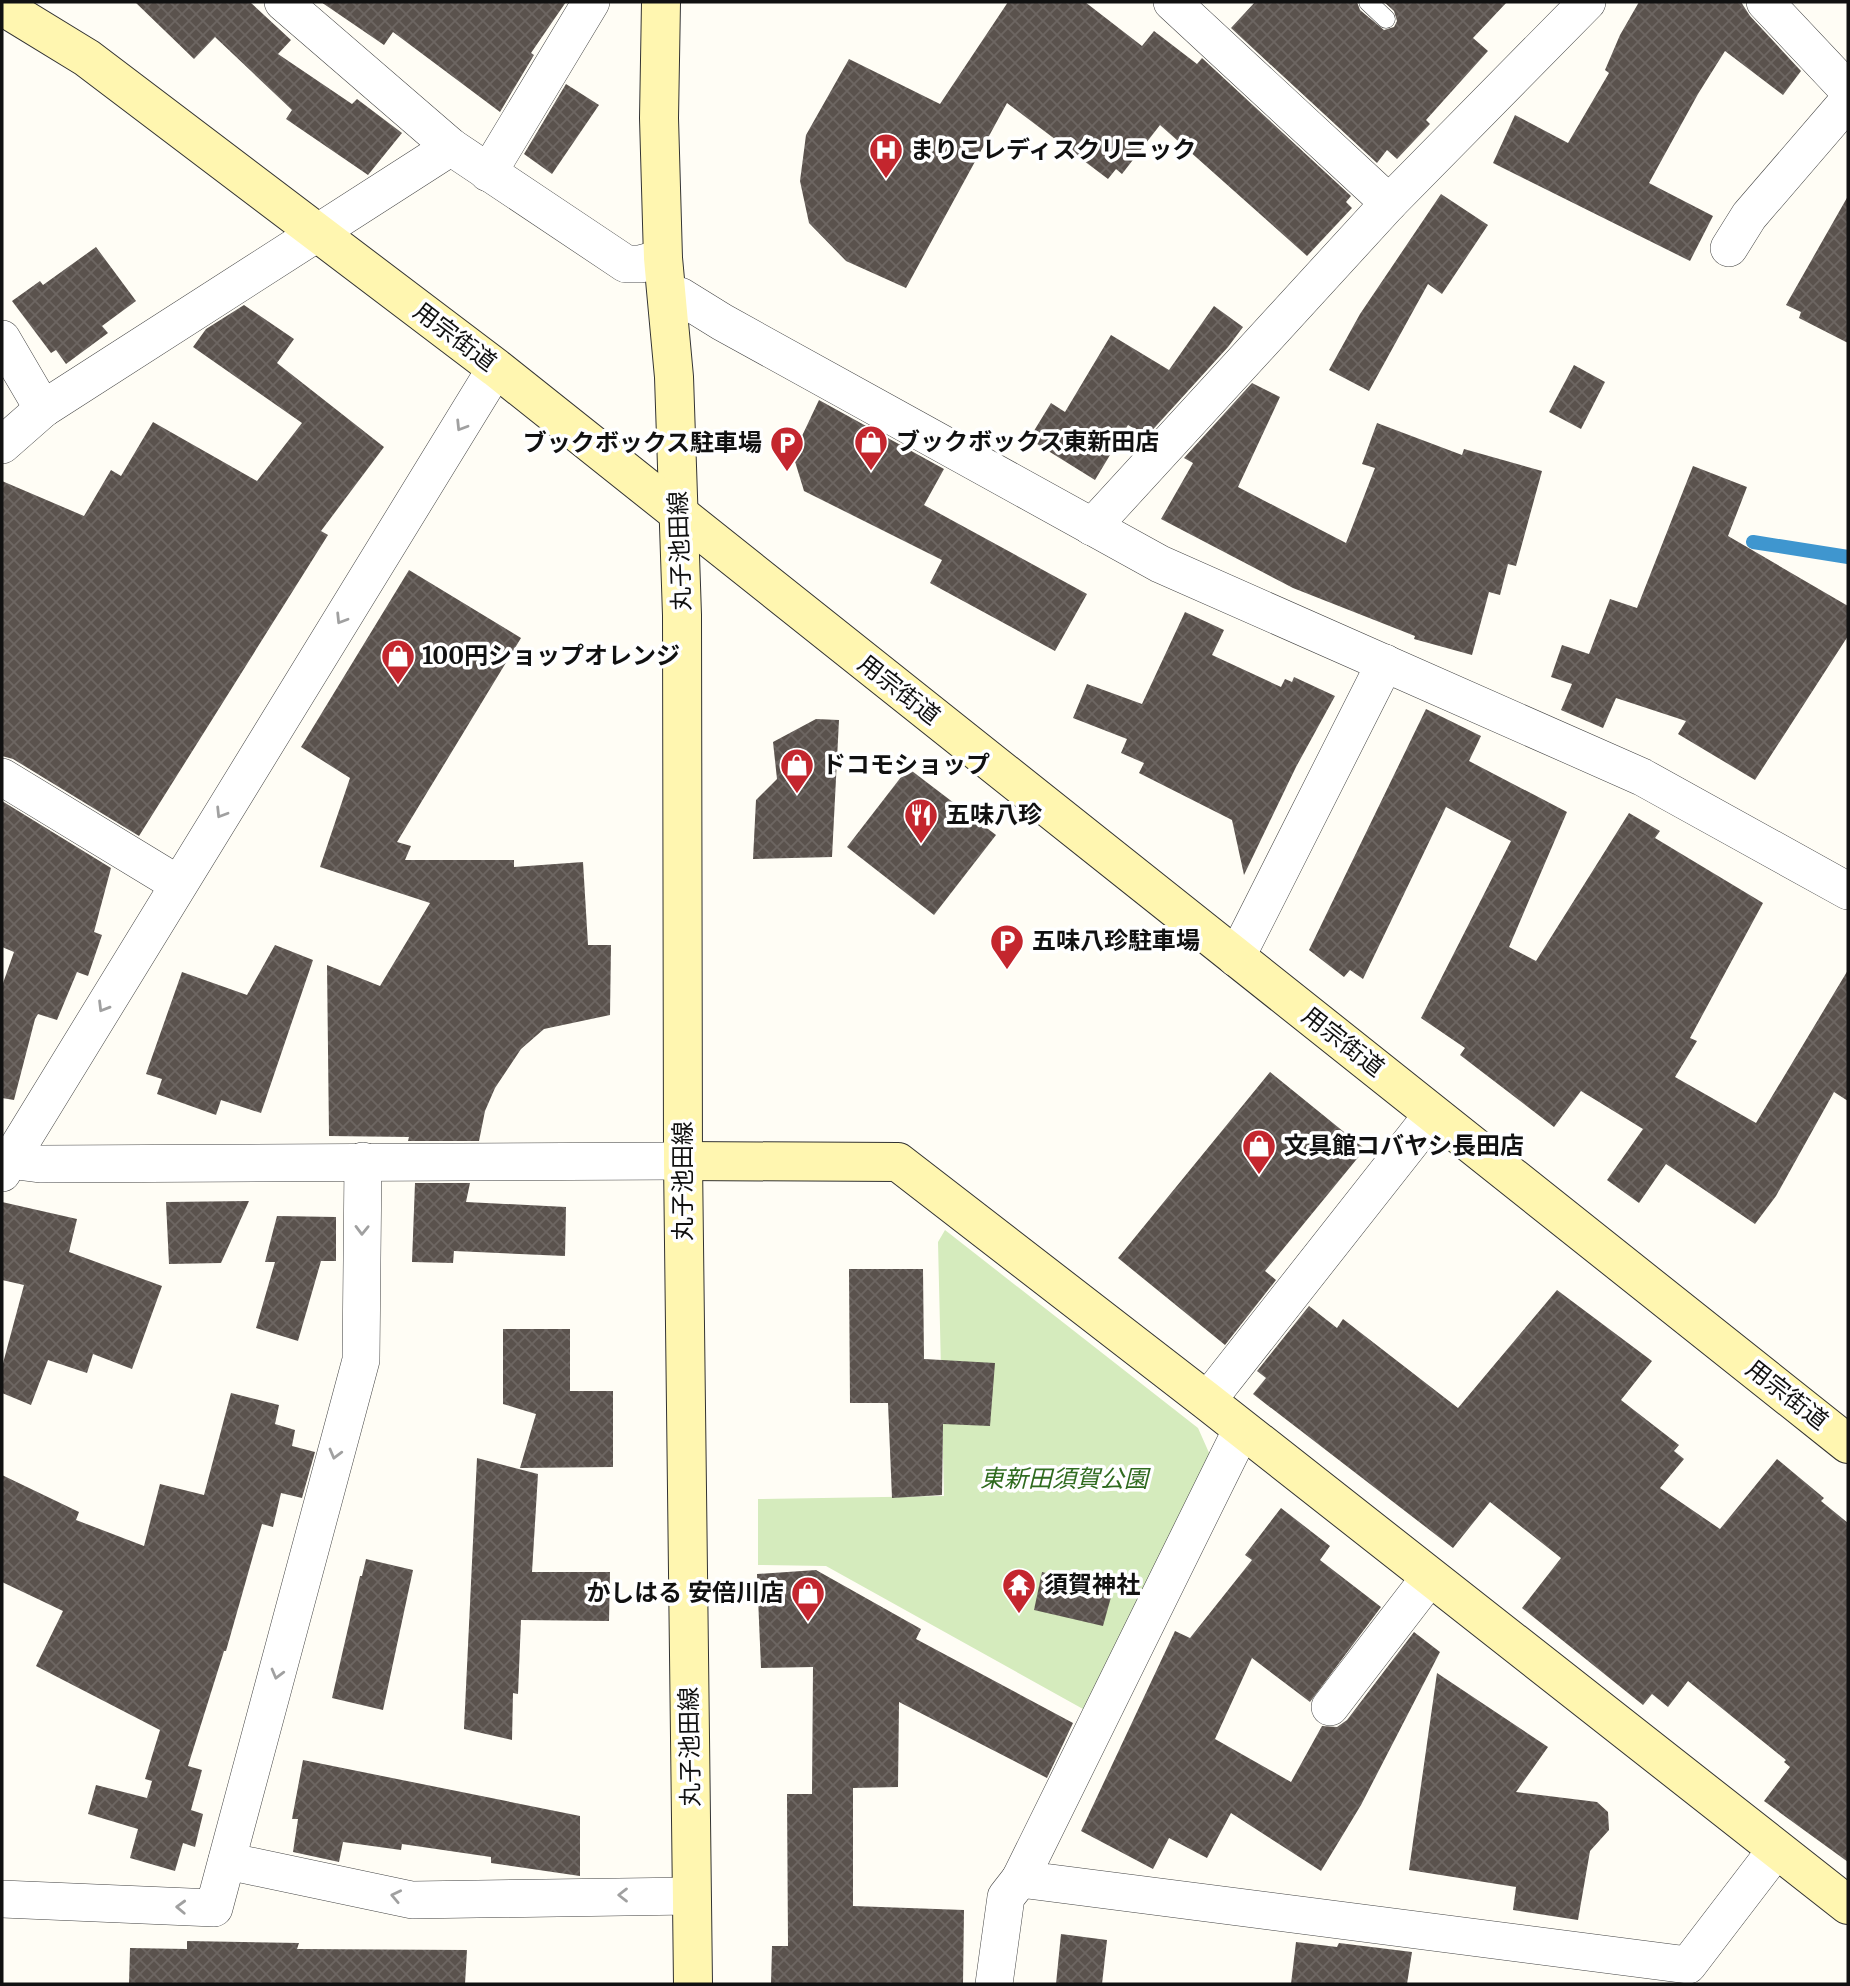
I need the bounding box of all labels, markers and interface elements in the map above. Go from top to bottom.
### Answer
hospital icon: まりこレディスクリニック [867,131,905,180]
place label: まりこレディスクリニック [910,134,1196,165]
street label: 用宗街道 [408,295,503,378]
one-way arrow [456,418,469,431]
shop icon: ブックボックス東新田店 [852,423,890,472]
parking icon: ブックボックス駐車場 [768,424,806,473]
place label: ブックボックス東新田店 [896,426,1159,457]
place label: ブックボックス駐車場 [523,427,762,458]
street label: 丸子池田線 [662,491,697,612]
one-way arrow [336,612,349,625]
shop icon: 100円ショップオレンジ [379,637,417,686]
place label: 100円ショップオレンジ [422,640,680,671]
street label: 用宗街道 [852,648,947,731]
shop icon: ドコモショップ [778,746,816,795]
place label: ドコモショップ [822,749,990,780]
restaurant icon: 五味八珍 [902,796,940,845]
place label: 五味八珍 [946,799,1042,830]
one-way arrow [217,805,230,818]
parking icon: 五味八珍駐車場 [988,922,1026,971]
place label: 五味八珍駐車場 [1032,925,1200,956]
one-way arrow [98,999,111,1012]
street label: 用宗街道 [1296,1000,1391,1083]
street label: 丸子池田線 [667,1121,698,1241]
shop icon: 文具館コバヤシ長田店 [1240,1127,1278,1176]
place label: 文具館コバヤシ長田店 [1284,1130,1524,1161]
one-way arrow [354,1225,370,1235]
street label: 用宗街道 [1740,1353,1835,1436]
one-way arrow [329,1448,344,1460]
park label: 東新田須賀公園 [980,1463,1151,1494]
temple icon: 須賀神社 [1000,1566,1038,1615]
place label: 須賀神社 [1044,1569,1140,1600]
shop icon: かしはる 安倍川店 [789,1574,827,1623]
place label: かしはる 安倍川店 [586,1577,784,1608]
one-way arrow [271,1667,285,1679]
street label: 丸子池田線 [673,1687,706,1807]
one-way arrow [617,1887,628,1903]
one-way arrow [390,1890,402,1905]
one-way arrow [175,1899,186,1914]

